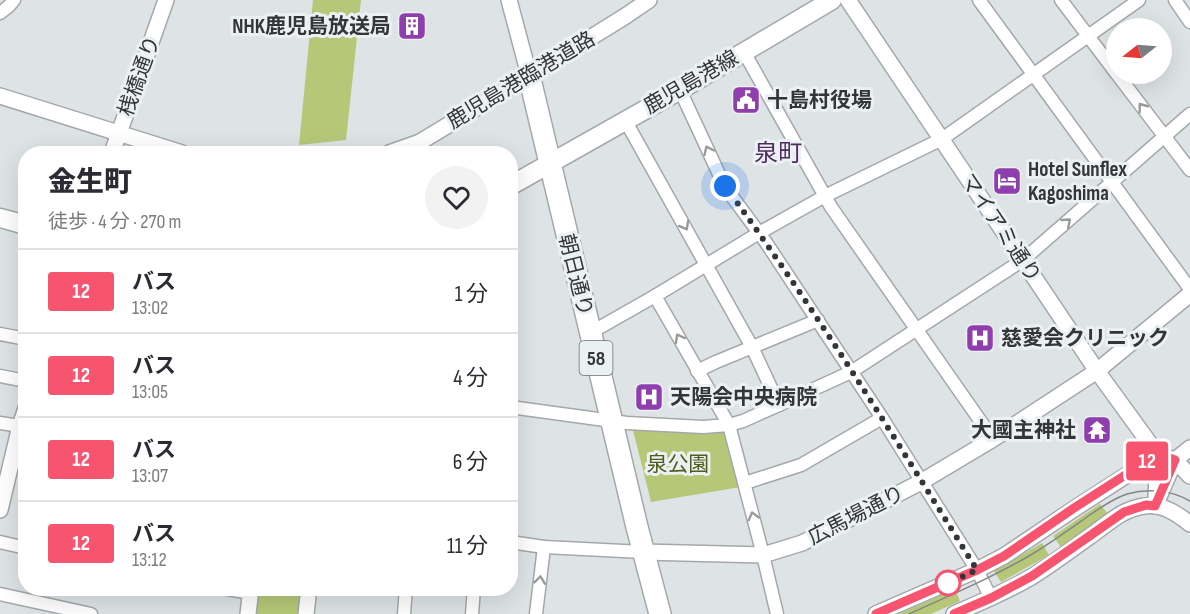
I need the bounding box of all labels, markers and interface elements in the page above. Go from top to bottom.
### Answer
building icon: NHK鹿児島放送局 [396,10,428,42]
place label: NHK鹿児島放送局 [232,14,391,39]
north arrow [1106,18,1172,84]
map controls [1106,18,1172,84]
street label: 鹿児島港臨港道路 [443,26,600,134]
street label: 桟橋通り [113,32,166,120]
street label: 鹿児島港線 [640,45,743,120]
public building icon: 十島村役場 [730,84,762,116]
place label: 十島村役場 [767,88,872,113]
one-way arrow [1138,102,1149,113]
district label: 泉町 [754,139,802,168]
one-way arrow [703,145,715,156]
place label: Hotel Sunflex Kagoshima [1028,157,1127,206]
hotel icon: Hotel Sunflex Kagoshima [991,165,1023,197]
text: 金生町 [48,166,132,199]
button: heart [425,166,488,229]
street label: マイアミ通り [955,169,1046,287]
your location [710,171,740,201]
text: 徒歩 · 4 分 · 270 m [48,210,181,234]
one-way arrow [1061,218,1071,229]
one-way arrow [678,220,689,231]
street label: 朝日通り [553,231,598,319]
text: バス [132,269,176,296]
text: 12 [72,279,90,304]
text: 1 分 [455,281,488,308]
text: 13:02 [132,296,168,320]
hospital icon: 慈愛会クリニック [964,322,996,354]
place label: 慈愛会クリニック [1001,326,1169,351]
one-way arrow [675,334,686,344]
road number: 58 [580,341,612,375]
text: バス [132,353,176,380]
text: 12 [72,363,90,388]
text: 4 分 [453,365,488,392]
text: 13:05 [132,380,168,404]
hospital icon: 天陽会中央病院 [633,381,665,413]
place label: 天陽会中央病院 [670,385,817,410]
temple icon: 大國主神社 [1081,414,1113,446]
place label: 大國主神社 [971,418,1076,443]
text: バス [132,437,176,464]
line badge: 12 [1120,442,1174,480]
text: 12 [72,447,90,472]
text: 6 分 [453,449,488,476]
text: 12 [1138,449,1156,474]
park label: 泉公園 [647,452,710,477]
text: 13:07 [132,464,168,488]
street label: 広馬場通り [804,480,909,550]
one-way arrow [748,512,761,522]
text: バス [132,521,176,548]
text: 12 [72,531,90,556]
text: 11 分 [447,533,488,560]
text: 13:12 [132,548,167,572]
unlabelled marker [935,570,961,596]
one-way arrow [533,576,546,585]

